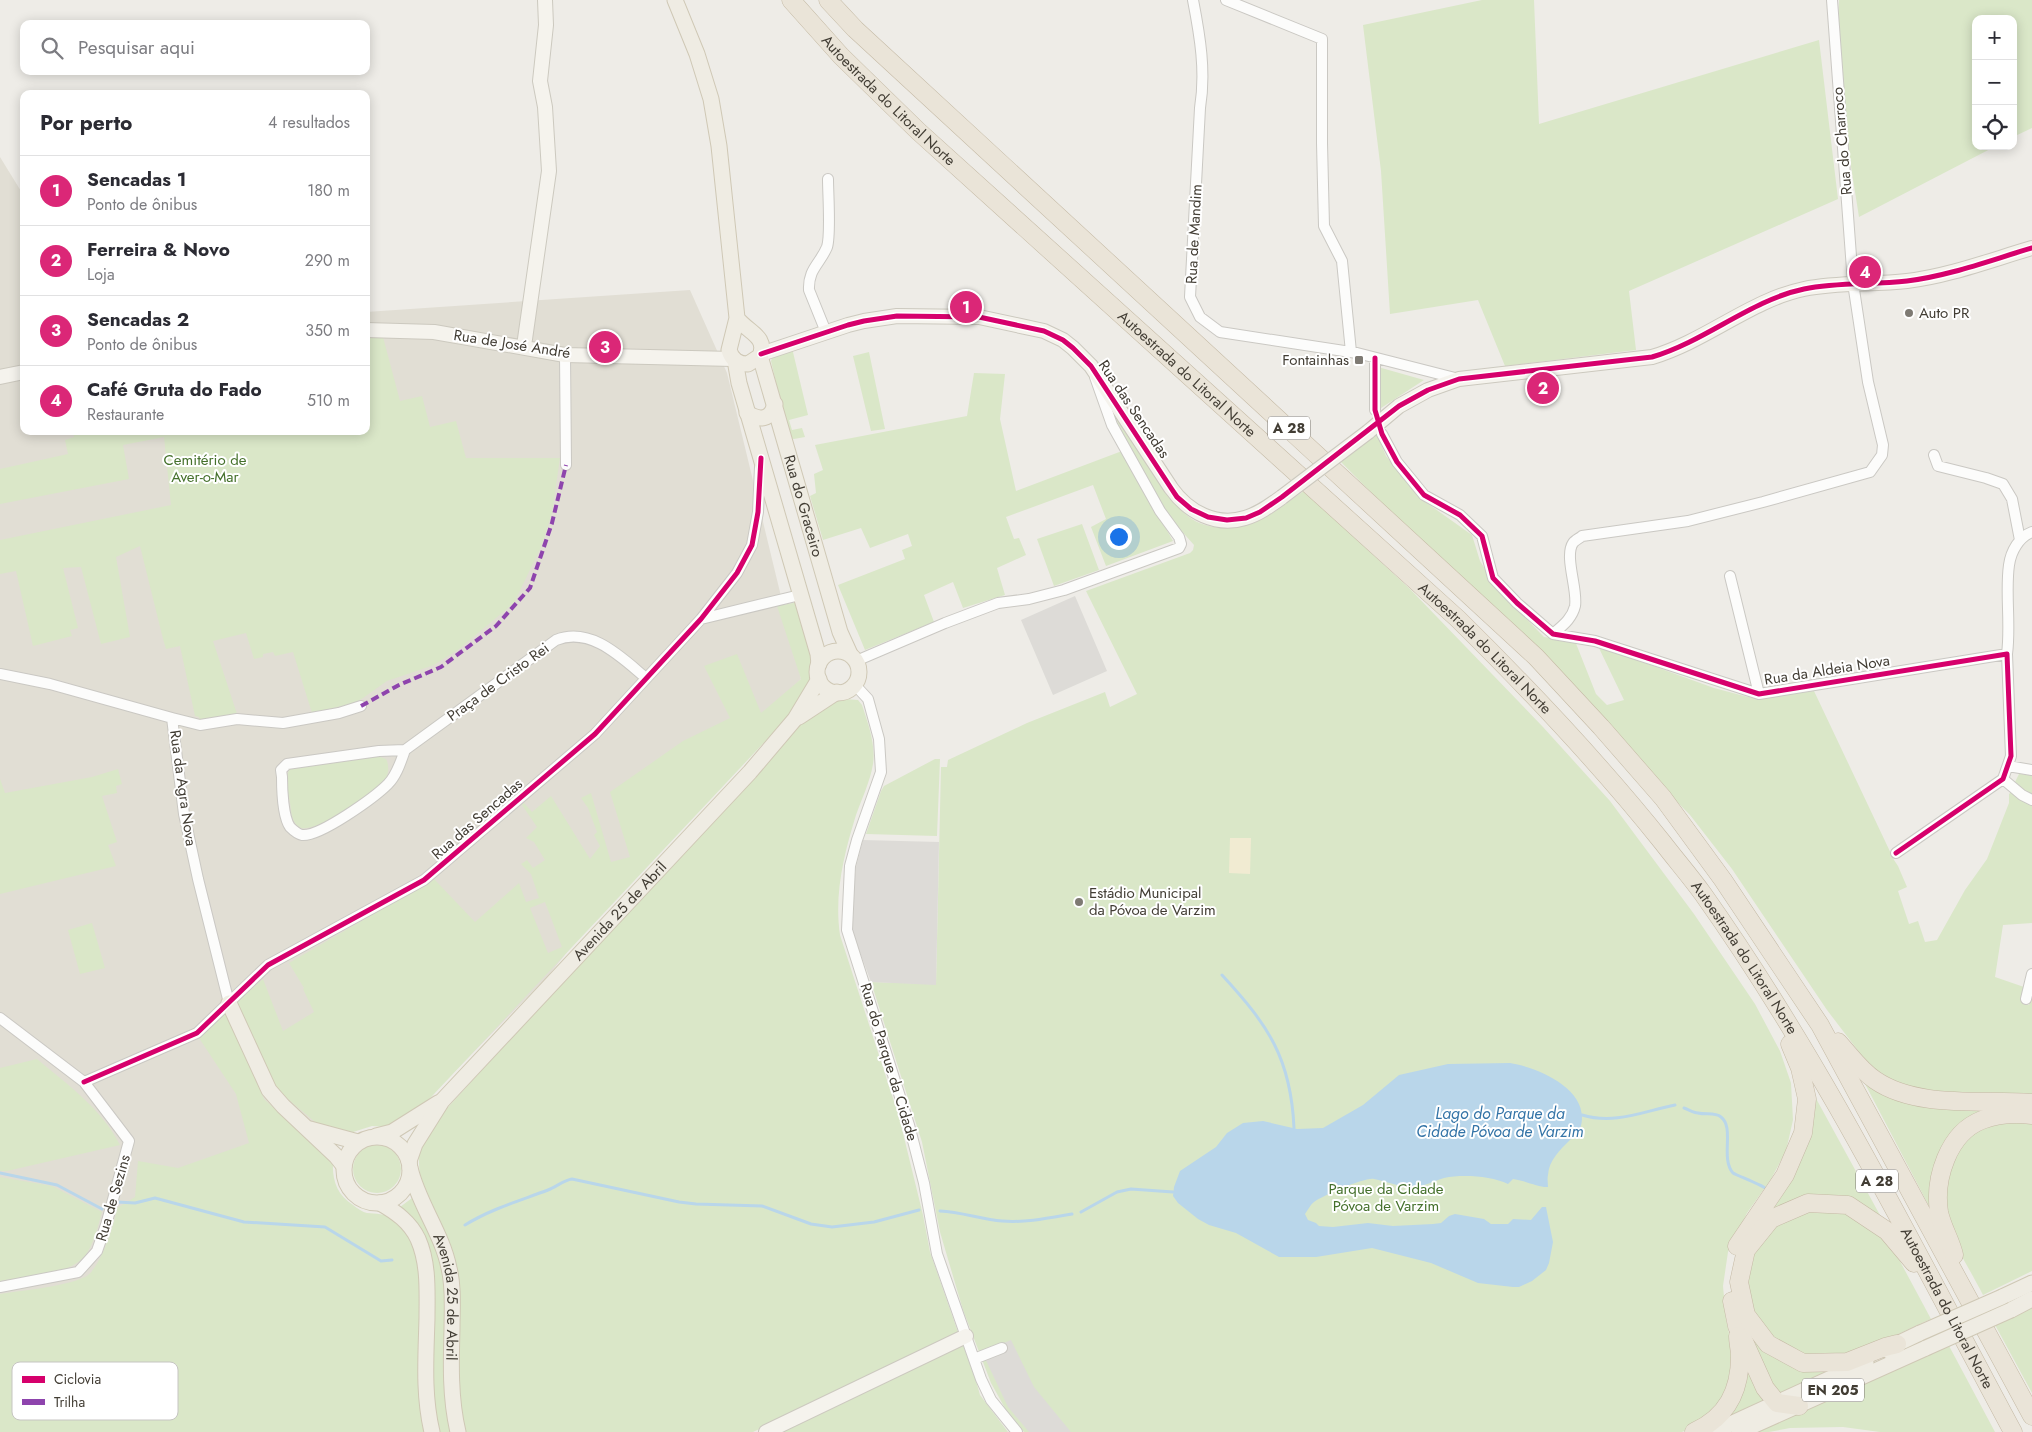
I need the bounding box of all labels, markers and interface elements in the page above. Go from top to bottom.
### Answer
map controls [1972,15,2017,150]
button: + [1972,15,2017,60]
search box [20,20,370,75]
street label: Autoestrada do Litoral Norte [816,30,961,171]
icon: search [38,34,66,62]
text: Pesquisar aqui [78,34,195,61]
button: − [1972,60,2017,105]
street label: Rua do Charroco [1826,86,1858,196]
button: locate [1972,105,2017,150]
text: Por perto [40,108,132,138]
text: 4 resultados [268,111,350,134]
text: Sencadas 1 [87,166,186,193]
text: 1 [52,179,60,202]
text: 180 m [307,179,350,202]
street label: Rua de Mandim [1180,183,1208,285]
text: Ponto de ônibus [87,193,197,216]
text: Ferreira & Novo [87,236,230,263]
text: 2 [51,249,61,272]
text: 290 m [305,249,350,272]
pin: 4 [1849,253,1881,291]
text: Loja [87,263,115,286]
pin: 1 [950,288,982,326]
place label: Auto PR [1919,302,1970,324]
text: Sencadas 2 [87,306,189,333]
street label: Autoestrada do Litoral Norte [1113,306,1261,443]
marker: Auto PR [1903,307,1915,319]
text: 3 [51,319,61,342]
text: 350 m [305,319,350,342]
street label: Rua de José André [452,324,572,364]
pin: 3 [589,328,621,366]
text: Ponto de ônibus [87,333,197,356]
place label: Fontainhas [1282,349,1349,371]
marker: Fontainhas [1353,354,1365,366]
street label: Rua das Sencadas [1093,355,1175,463]
pin: 2 [1527,369,1559,407]
text: Café Gruta do Fado [87,376,262,403]
text: 4 [50,389,62,412]
text: 510 m [307,389,350,412]
text: Restaurante [87,403,164,426]
road number: A 28 [1268,416,1310,439]
park label: Cemitério de Aver-o-Mar [164,449,247,488]
street label: Rua do Graceiro [778,452,829,559]
your location [1106,524,1132,550]
street label: Autoestrada do Litoral Norte [1413,577,1557,719]
street label: Praça de Cristo Rei [442,637,554,727]
street label: Rua da Aldeia Nova [1763,649,1891,691]
street label: Rua da Agra Nova [164,729,202,847]
street label: Rua das Sencadas [427,773,527,865]
street label: Avenida 25 de Abril [568,857,672,966]
street label: Autoestrada do Litoral Norte [1686,876,1803,1039]
place label: Estádio Municipal da Póvoa de Varzim [1089,882,1216,921]
marker: Estádio Municipal da Póvoa de Varzim [1073,896,1085,908]
street label: Rua do Parque da Cidade [854,980,924,1144]
water label: Lago do Parque da Cidade Póvoa de Varzim [1416,1102,1584,1143]
street label: Rua de Sezins [90,1152,136,1244]
road number: A 28 [1856,1170,1898,1192]
park label: Parque da Cidade Póvoa de Varzim [1328,1178,1444,1217]
street label: Autoestrada do Litoral Norte [1895,1223,1999,1393]
street label: Avenida 25 de Abril [427,1230,463,1361]
legend [12,1362,178,1420]
text: Ciclovia [54,1369,101,1389]
road number: EN 205 [1802,1378,1864,1402]
text: Trilha [54,1392,85,1412]

